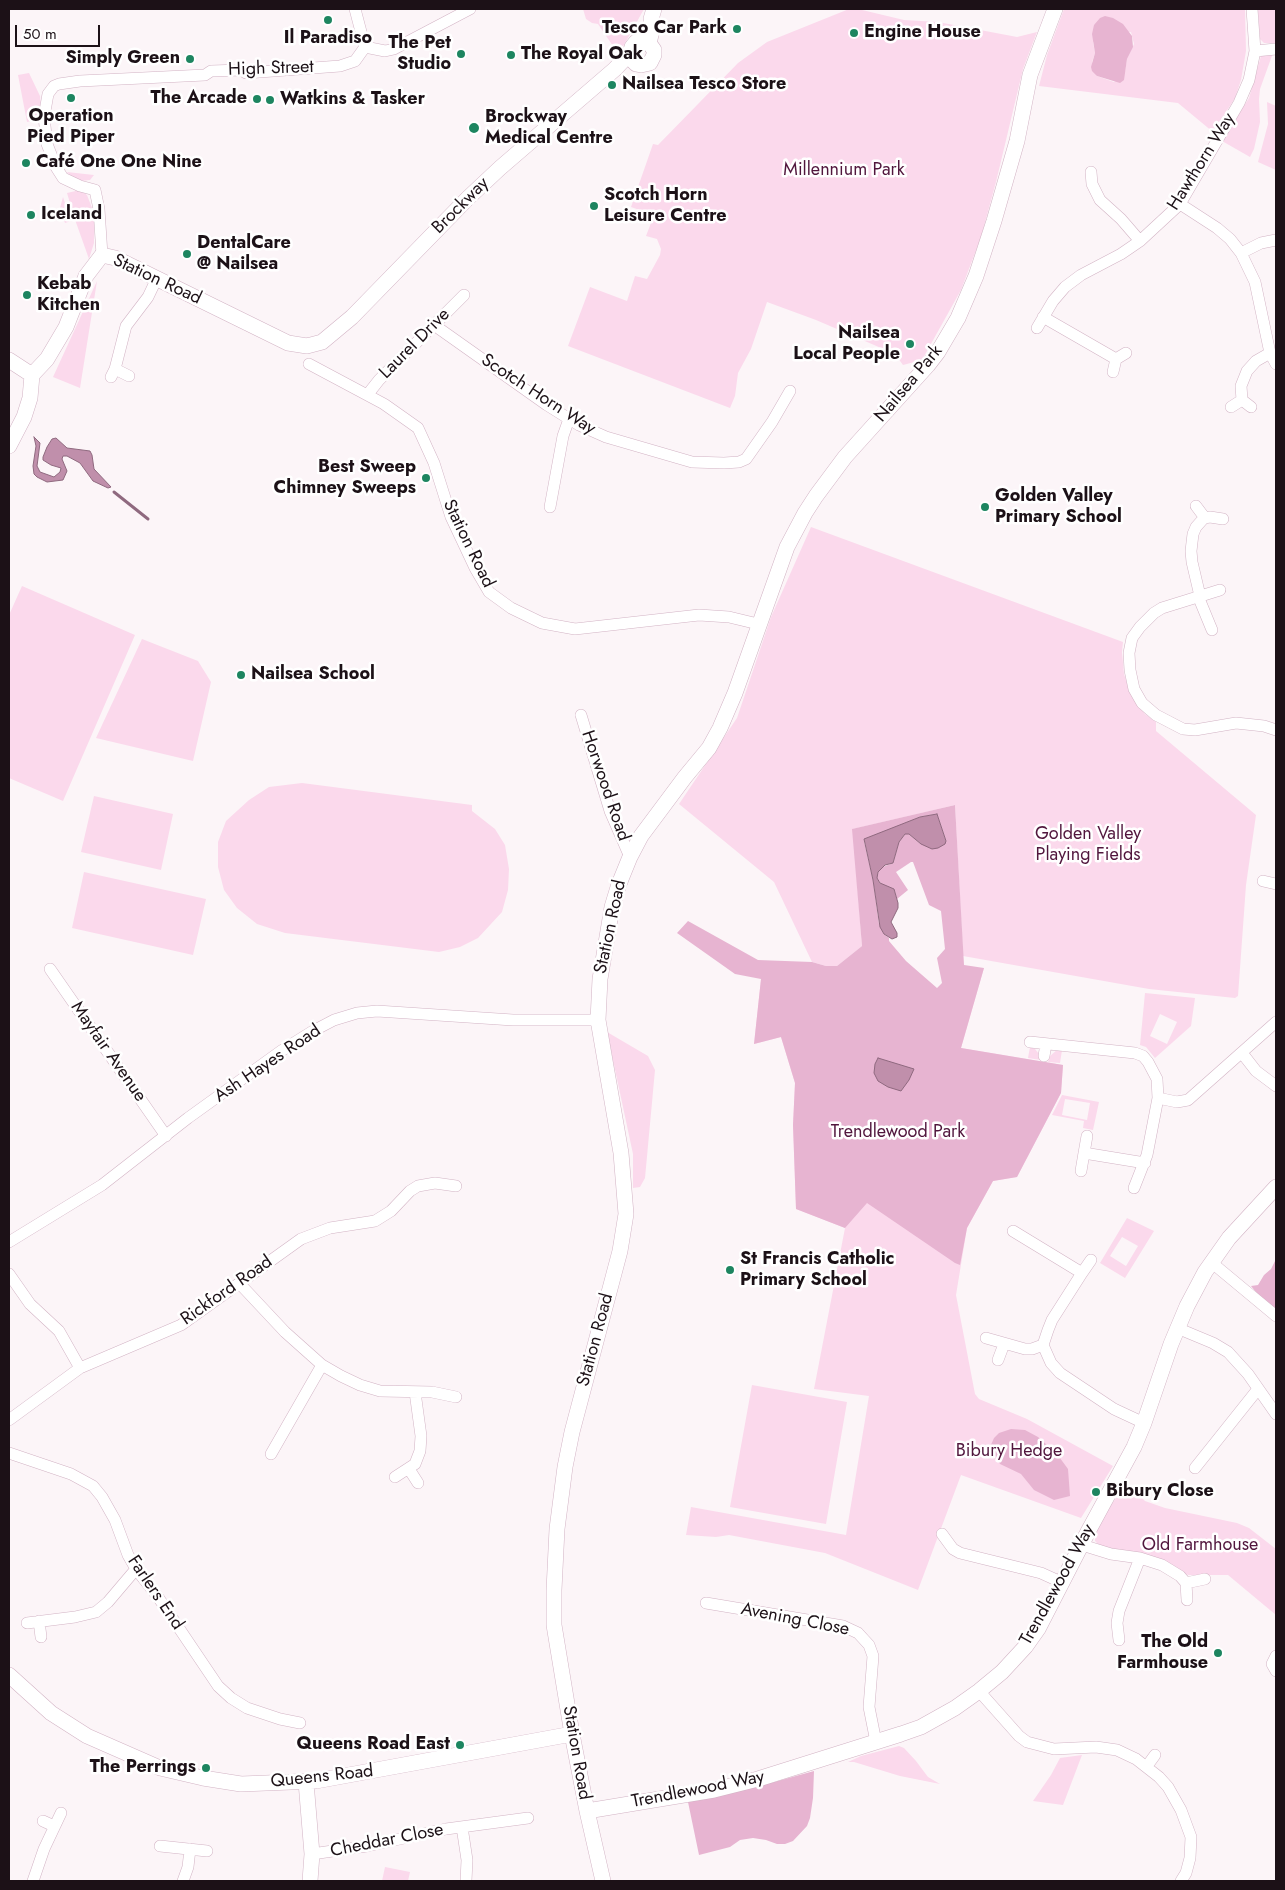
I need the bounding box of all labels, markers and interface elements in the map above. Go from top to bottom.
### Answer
marker: Il Paradiso [322,14,334,26]
scale bar [18,15,102,47]
place label: Tesco Car Park [602,18,727,40]
place label: Engine House [864,22,981,44]
text: 50 m [23,23,57,45]
marker: Tesco Car Park [731,23,743,35]
marker: Engine House [848,27,860,39]
place label: Il Paradiso [284,28,372,50]
place label: The Pet Studio [388,33,451,76]
place label: The Royal Oak [521,44,643,66]
place label: Simply Green [66,48,180,70]
marker: The Pet Studio [455,48,467,60]
marker: The Royal Oak [505,49,517,61]
marker: Simply Green [184,53,196,65]
street label: High Street [228,57,314,81]
place label: Nailsea Tesco Store [622,74,786,96]
marker: Nailsea Tesco Store [606,79,618,91]
place label: The Arcade [151,88,247,110]
place label: Watkins & Tasker [280,89,425,111]
marker: Operation Pied Piper [65,92,77,104]
marker: The Arcade [251,93,263,105]
marker: Watkins & Tasker [264,94,276,106]
place label: Operation Pied Piper [27,106,115,148]
place label: Brockway Medical Centre [485,107,613,150]
street label: Hawthorn Way [1163,109,1241,215]
marker: Brockway Medical Centre [467,121,481,135]
place label: Café One One Nine [36,152,202,174]
marker: Café One One Nine [20,157,32,169]
park label: Millennium Park [783,160,905,182]
street label: Brockway [428,173,494,239]
place label: Scotch Horn Leisure Centre [604,185,727,228]
marker: Scotch Horn Leisure Centre [588,200,600,212]
place label: Iceland [41,204,102,226]
marker: Iceland [25,209,37,221]
place label: DentalCare @ Nailsea [197,233,291,276]
marker: DentalCare @ Nailsea [181,248,193,260]
street label: Station Road [109,250,205,310]
place label: Kebab Kitchen [37,274,100,316]
marker: Kebab Kitchen [21,289,33,301]
street label: Laurel Drive [375,304,455,384]
place label: Nailsea Local People [793,323,900,366]
marker: Nailsea Local People [904,338,916,350]
street label: Nailsea Park [870,341,948,427]
street label: Scotch Horn Way [477,350,599,440]
place label: Best Sweep Chimney Sweeps [274,457,416,499]
marker: Best Sweep Chimney Sweeps [420,472,432,484]
place label: Golden Valley Primary School [995,486,1122,528]
street label: Station Road [437,496,499,592]
marker: Golden Valley Primary School [979,501,991,513]
place label: Nailsea School [251,664,375,686]
marker: Nailsea School [235,669,247,681]
street label: Horwood Road [576,728,634,844]
park label: Golden Valley Playing Fields [1035,824,1141,866]
street label: Station Road [591,878,631,976]
street label: Mayfair Avenue [66,998,150,1106]
street label: Ash Hayes Road [211,1020,325,1108]
park label: Trendlewood Park [831,1122,965,1144]
place label: St Francis Catholic Primary School [740,1249,895,1292]
street label: Rickford Road [177,1251,277,1331]
marker: St Francis Catholic Primary School [724,1264,736,1276]
street label: Station Road [573,1291,619,1389]
park label: Bibury Hedge [956,1441,1062,1463]
place label: Bibury Close [1106,1481,1214,1503]
marker: Bibury Close [1090,1486,1102,1498]
street label: Trendlewood Way [1016,1521,1100,1649]
park label: Old Farmhouse [1142,1535,1258,1557]
street label: Farlers End [122,1552,188,1634]
street label: Avening Close [739,1599,851,1641]
place label: The Old Farmhouse [1117,1632,1208,1675]
marker: The Old Farmhouse [1212,1647,1224,1659]
street label: Station Road [557,1704,595,1802]
place label: Queens Road East [297,1734,450,1756]
marker: Queens Road East [454,1739,466,1751]
place label: The Perrings [90,1757,196,1779]
street label: Queens Road [270,1761,374,1793]
marker: The Perrings [200,1762,212,1774]
street label: Trendlewood Way [630,1767,766,1813]
street label: Cheddar Close [329,1819,445,1863]

